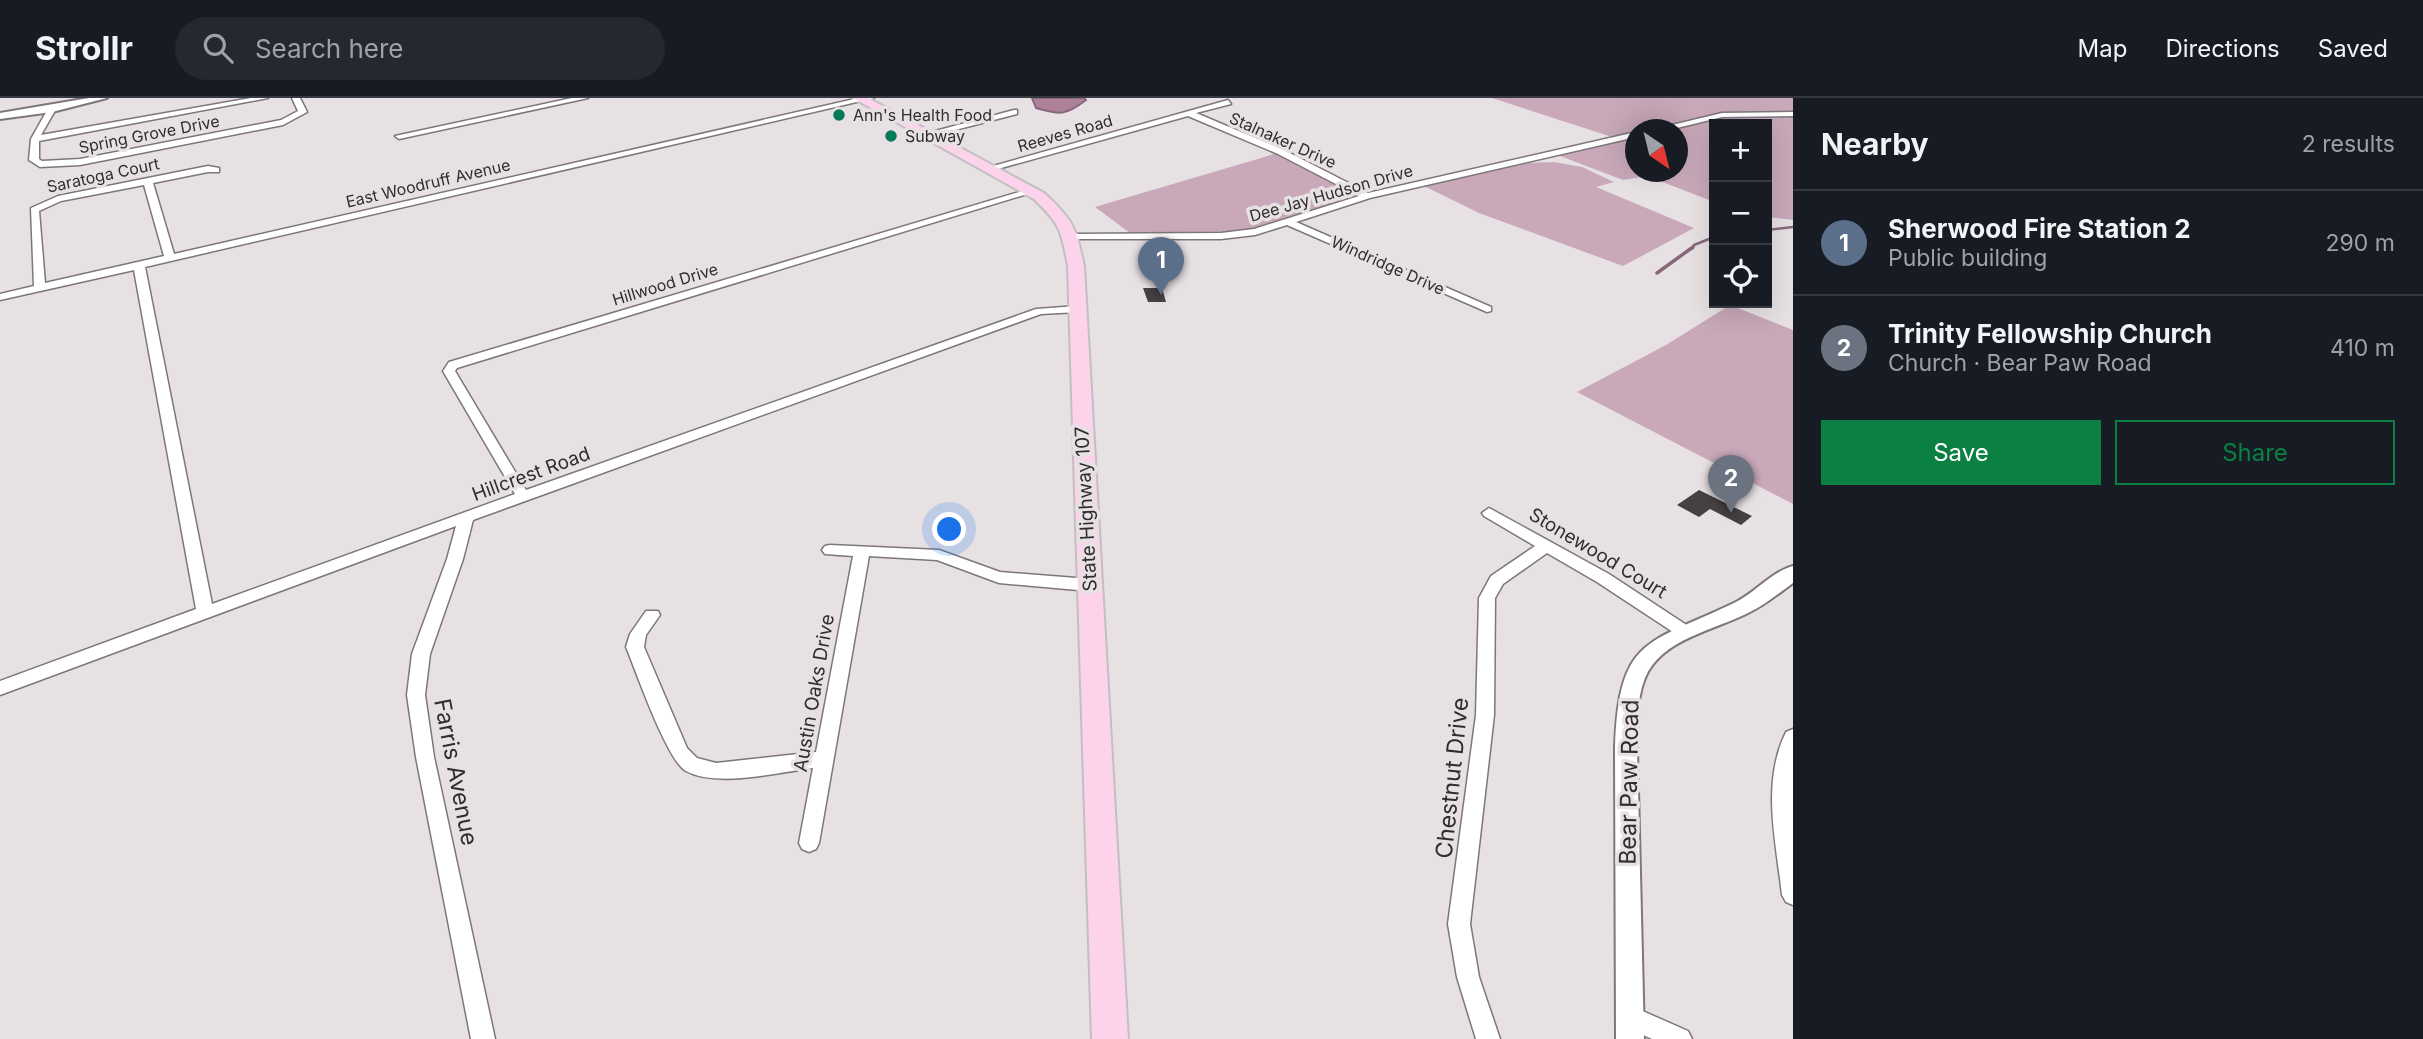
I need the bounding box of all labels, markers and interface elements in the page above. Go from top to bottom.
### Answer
search box [175,17,665,80]
text: Strollr [35,28,133,68]
icon: search [199,29,237,67]
text: Search here [255,33,404,64]
text: Map [2078,34,2127,63]
text: Directions [2165,34,2280,63]
text: Saved [2318,34,2388,63]
place label: Ann's Health Food [853,105,992,125]
marker: Ann's Health Food [831,107,847,123]
street label: Stalnaker Drive [1226,108,1340,172]
street label: Reeves Road [1015,110,1115,156]
street label: Spring Grove Drive [77,111,221,157]
north arrow [1625,119,1688,182]
map controls [1709,119,1772,308]
button: + [1709,119,1772,182]
place label: Subway [905,126,965,146]
text: Nearby [1821,126,1929,162]
marker: Subway [883,128,899,144]
text: 2 results [2302,130,2395,158]
street label: Saratoga Court [45,153,161,197]
street label: East Woodruff Avenue [344,154,512,212]
street label: Dee Jay Hudson Drive [1247,160,1415,226]
button: − [1709,182,1772,245]
text: Sherwood Fire Station 2 [1888,213,2191,244]
text: 1 [1839,229,1849,257]
text: 290 m [2326,229,2395,257]
street label: Windridge Drive [1328,231,1448,299]
pin: 1 [1138,237,1184,295]
text: Public building [1888,244,2047,272]
button: locate [1709,245,1772,308]
street label: Hillwood Drive [610,258,720,310]
text: Trinity Fellowship Church [1888,318,2212,349]
text: 2 [1837,334,1851,362]
text: 410 m [2330,334,2395,362]
text: Church · Bear Paw Road [1888,349,2152,377]
button: Save [1821,420,2101,485]
button: Share [2115,420,2395,485]
street label: State Highway 107 [1070,426,1102,592]
street label: Hillcrest Road [469,442,593,506]
pin: 2 [1708,455,1754,513]
street label: Stonewood Court [1525,503,1671,603]
your location [932,512,966,546]
street label: Austin Oaks Drive [789,612,839,774]
street label: Farris Avenue [428,696,484,848]
street label: Chestnut Drive [1430,696,1474,860]
street label: Bear Paw Road [1614,699,1644,865]

